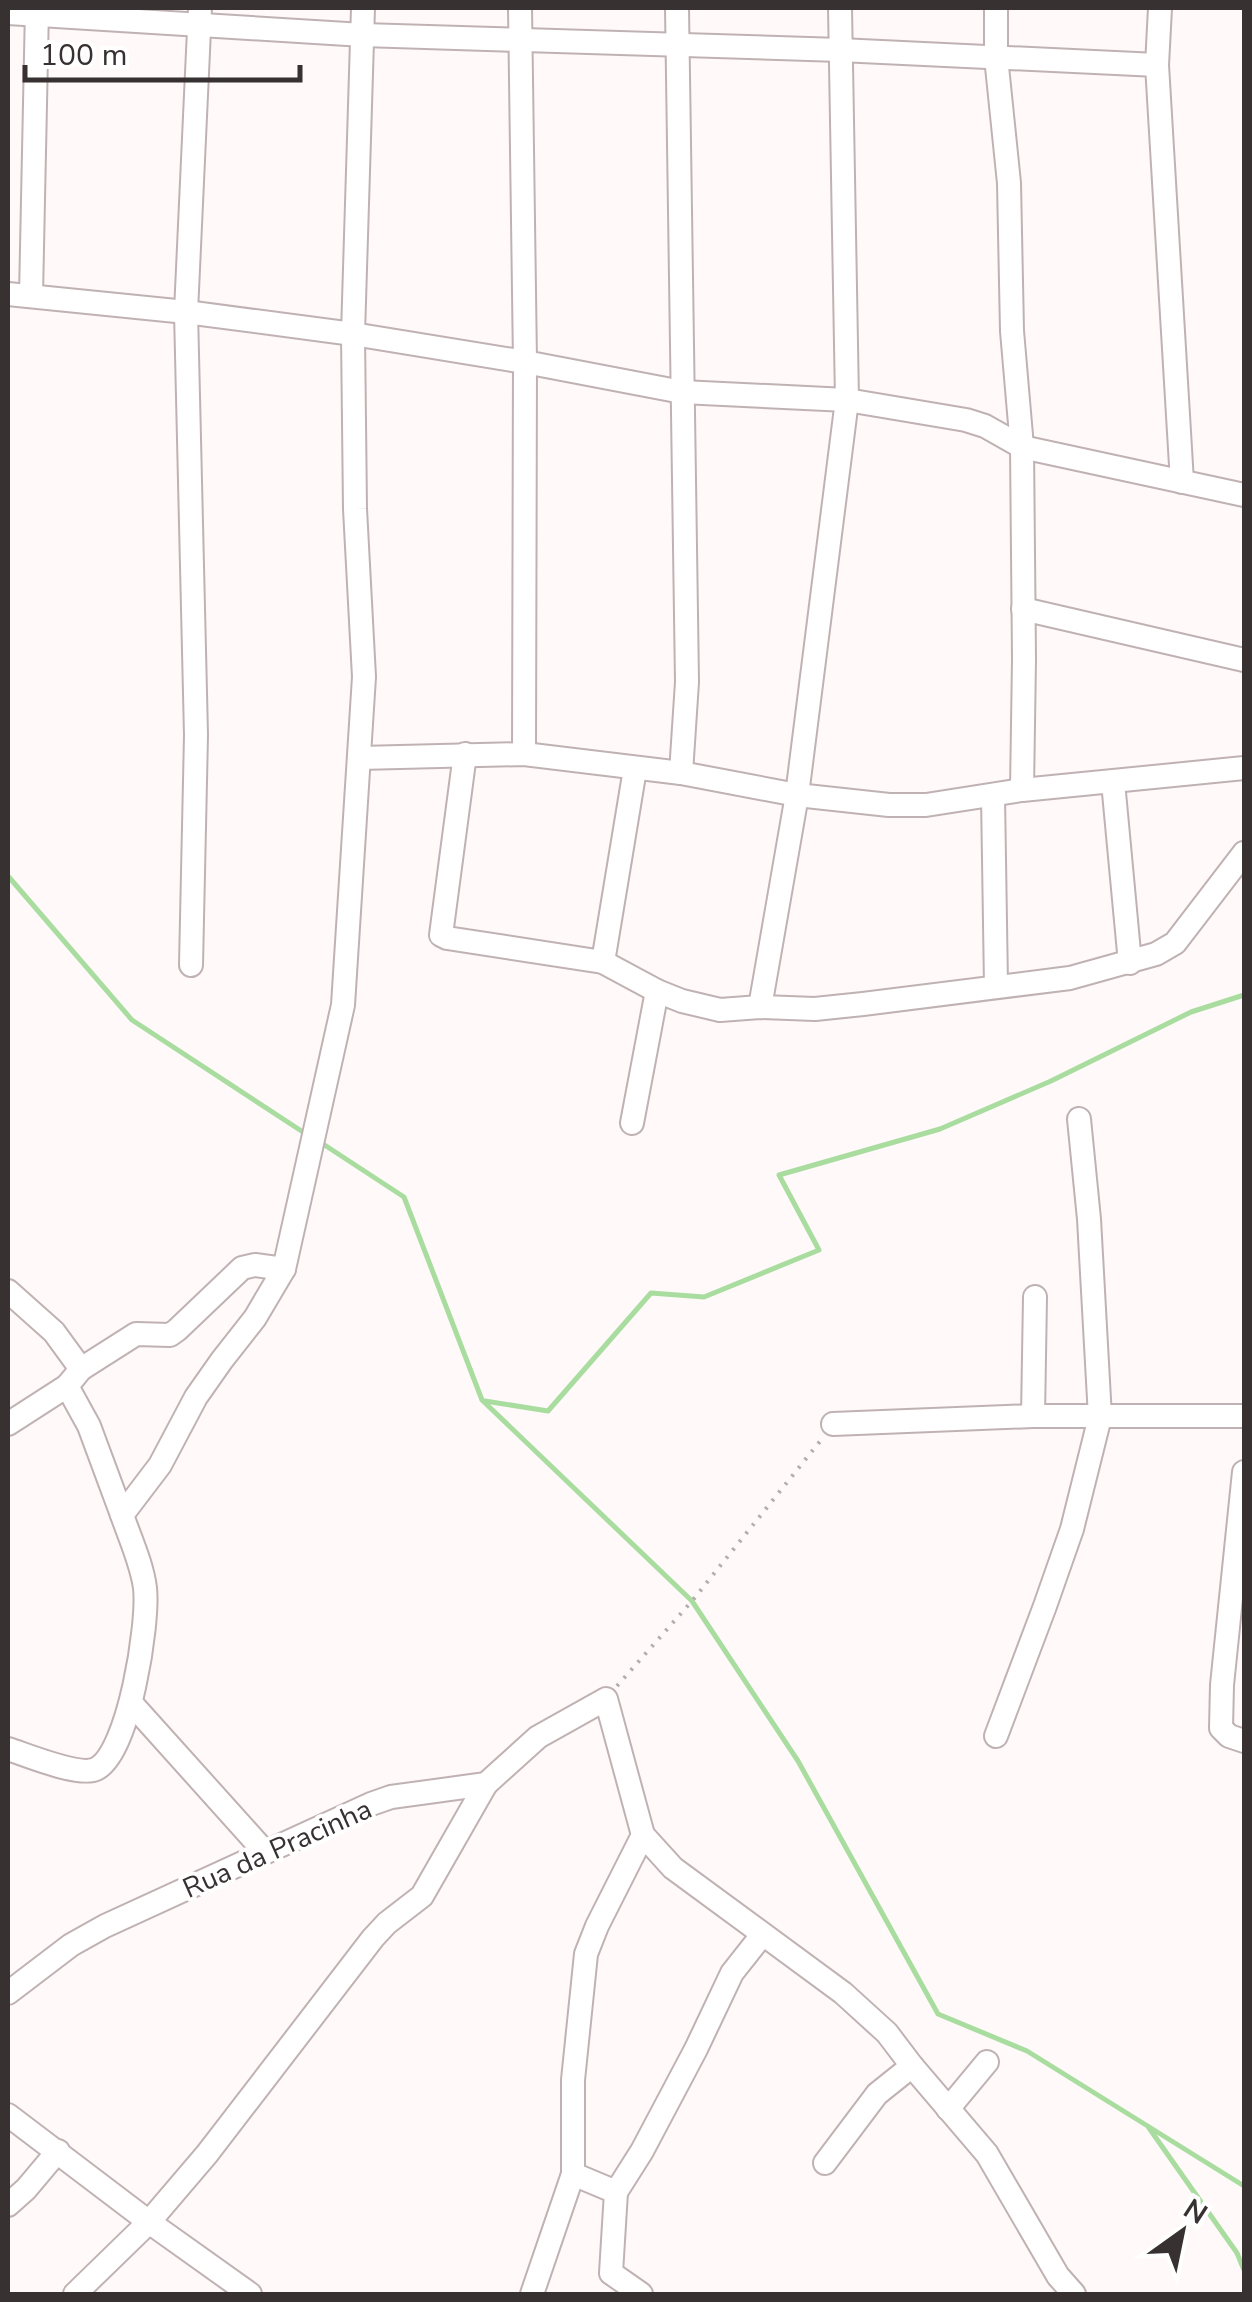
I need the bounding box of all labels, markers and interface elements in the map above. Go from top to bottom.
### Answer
scale bar [25,20,300,82]
text: 100 m [40,35,127,76]
street label: Rua da Pracinha [177,1790,378,1908]
north arrow [1132,2182,1232,2282]
text: N [1176,2190,1214,2234]

